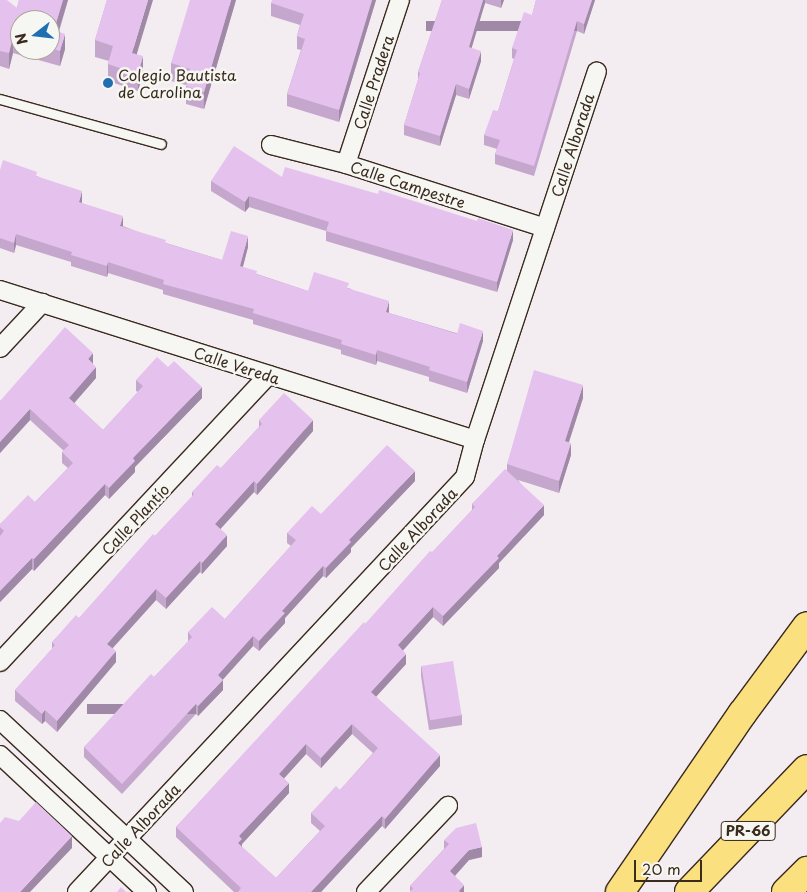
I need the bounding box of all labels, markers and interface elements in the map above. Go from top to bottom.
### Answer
north arrow [10,10,60,60]
text: N [9,31,33,47]
street label: Calle Pradera [349,32,397,132]
place label: Colegio Bautista de Carolina [118,65,237,100]
marker: Colegio Bautista de Carolina [102,77,114,89]
street label: Calle Alborada [547,91,597,199]
street label: Calle Campestre [348,157,468,211]
street label: Calle Vereda [191,342,283,388]
street label: Calle Plantío [97,479,173,559]
street label: Calle Alborada [374,483,460,575]
street label: Calle Alborada [97,779,183,871]
road number: PR-66 [720,819,776,842]
scale bar [637,850,704,882]
text: 20 m [642,857,681,880]

